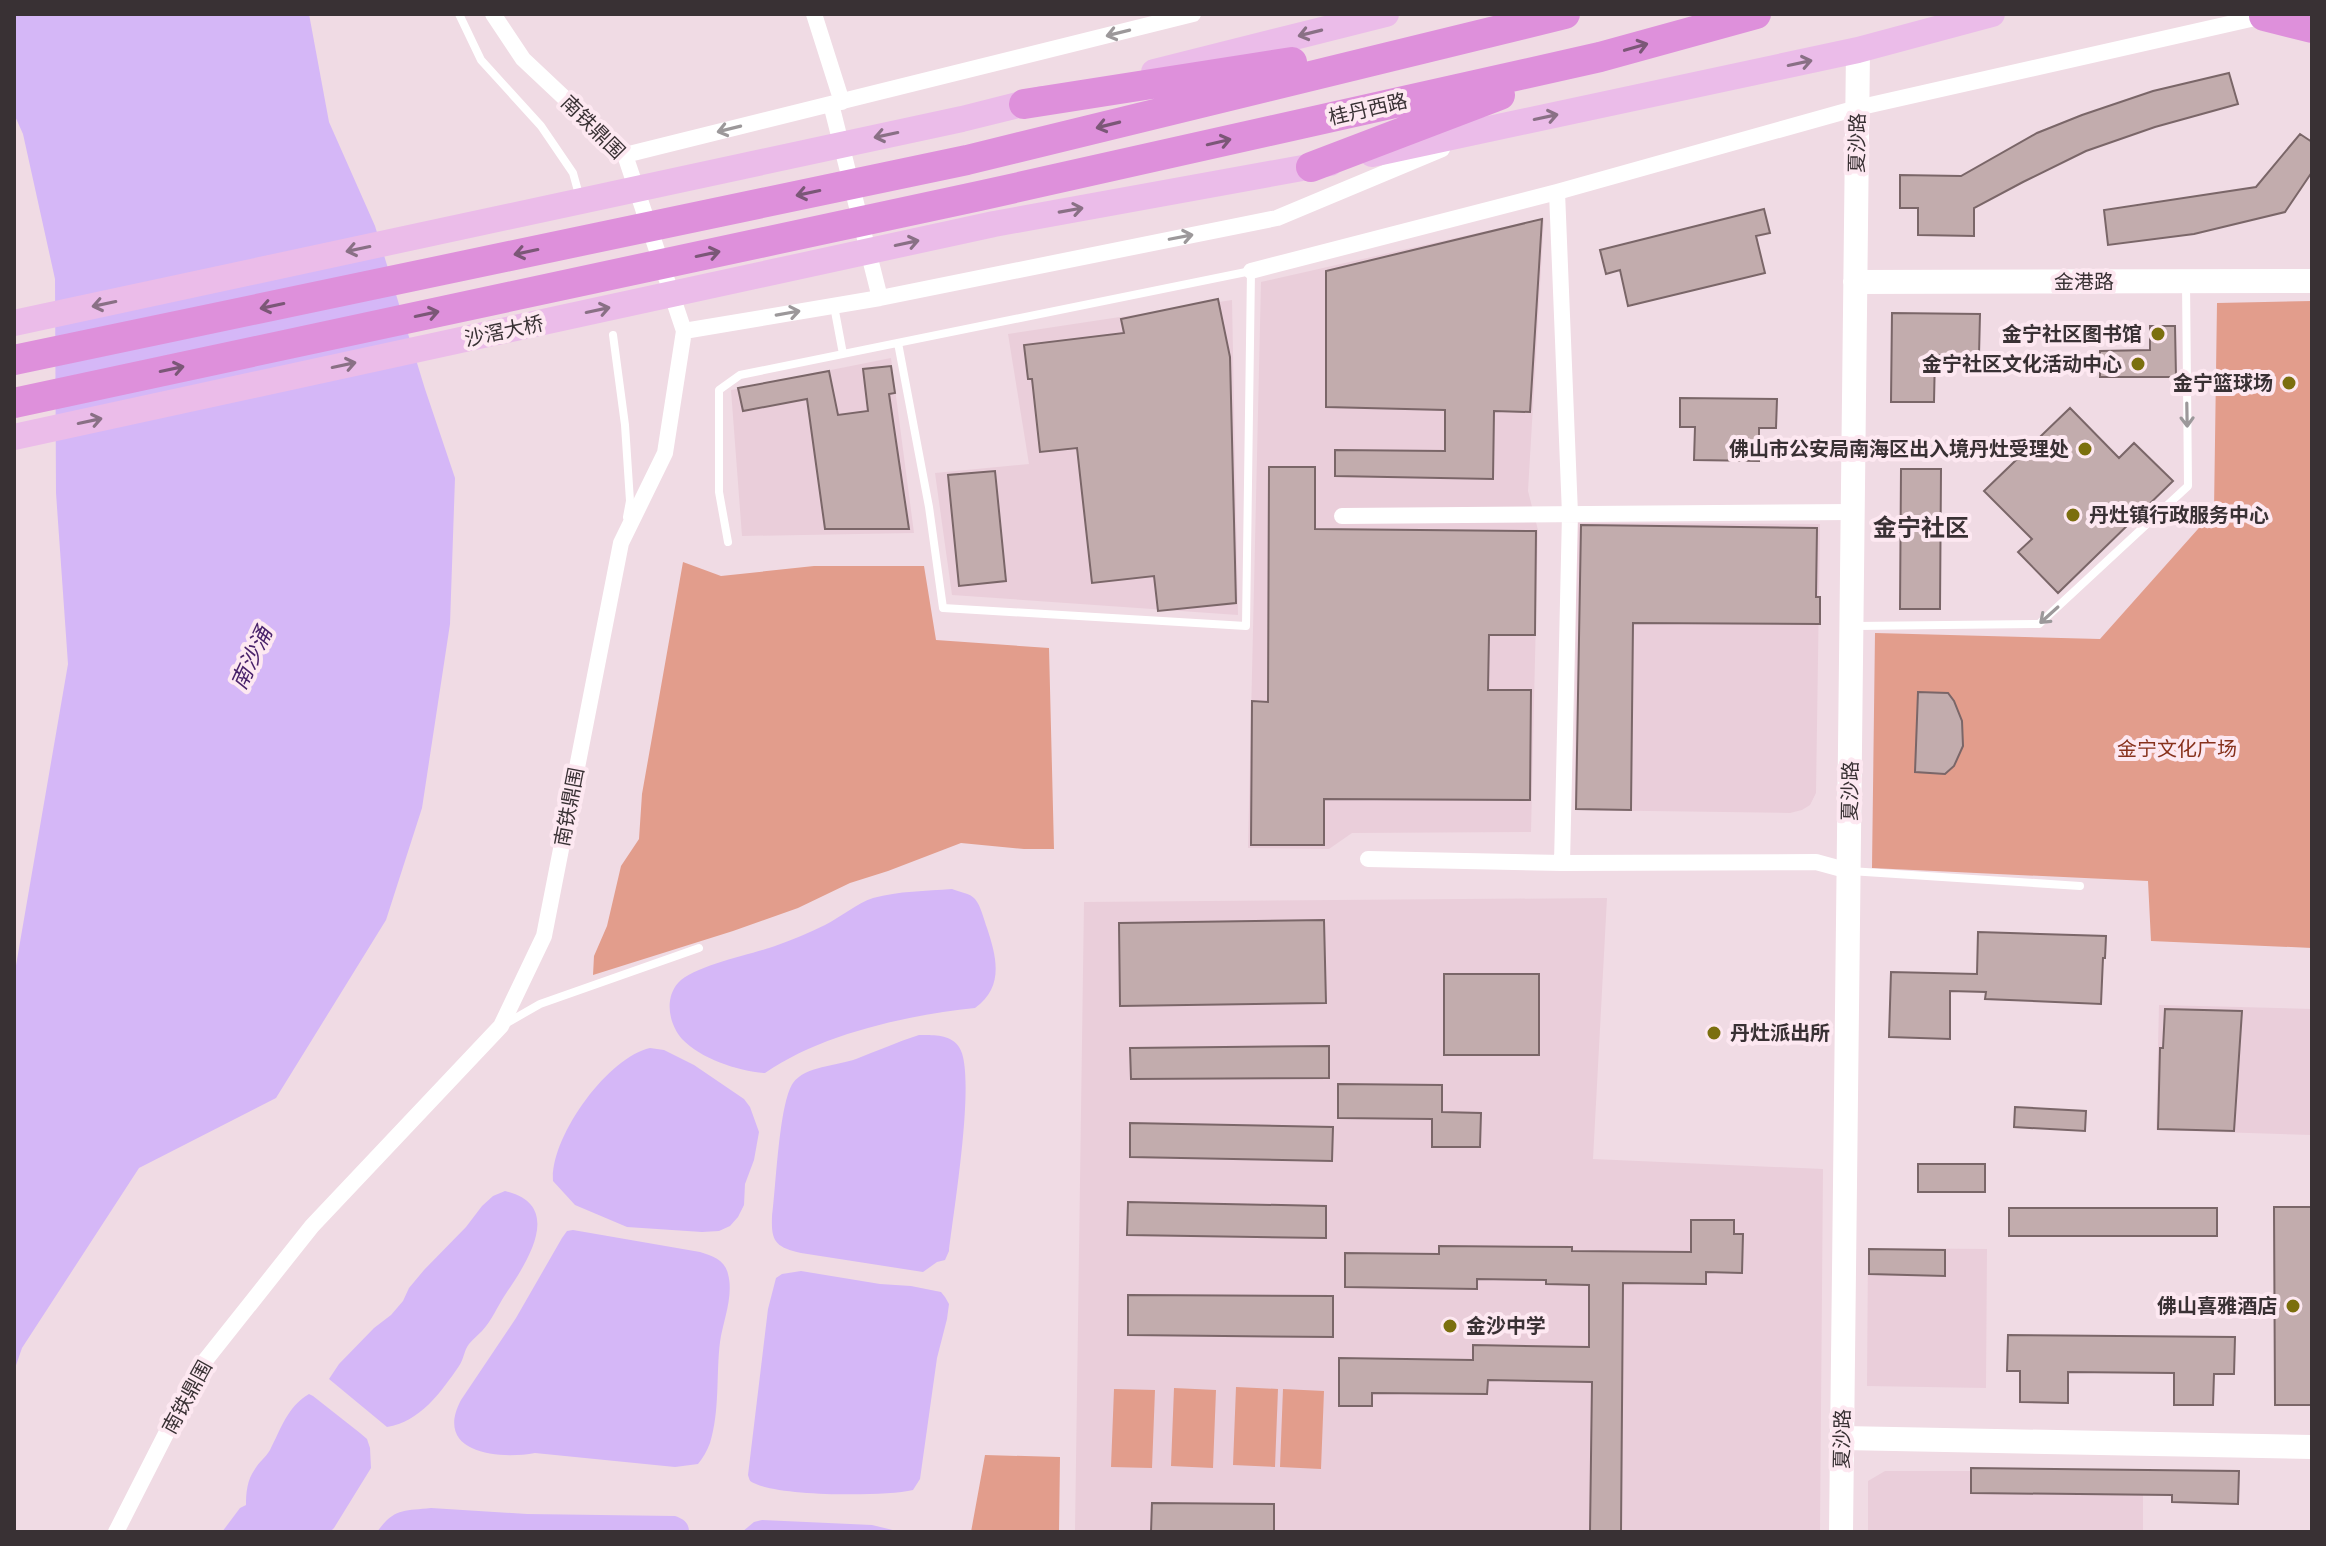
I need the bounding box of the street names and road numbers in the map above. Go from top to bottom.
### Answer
street label: 桂丹西路 [1326,88,1410,130]
street label: 南铁鼎围 [556,90,630,164]
street label: 夏沙路 [1844,113,1870,173]
street label: 金港路 [2054,270,2114,294]
street label: 沙滘大桥 [462,311,546,351]
street label: 夏沙路 [1837,761,1863,821]
street label: 南铁鼎围 [550,765,588,849]
street label: 南铁鼎围 [157,1356,217,1438]
street label: 夏沙路 [1829,1409,1855,1469]

